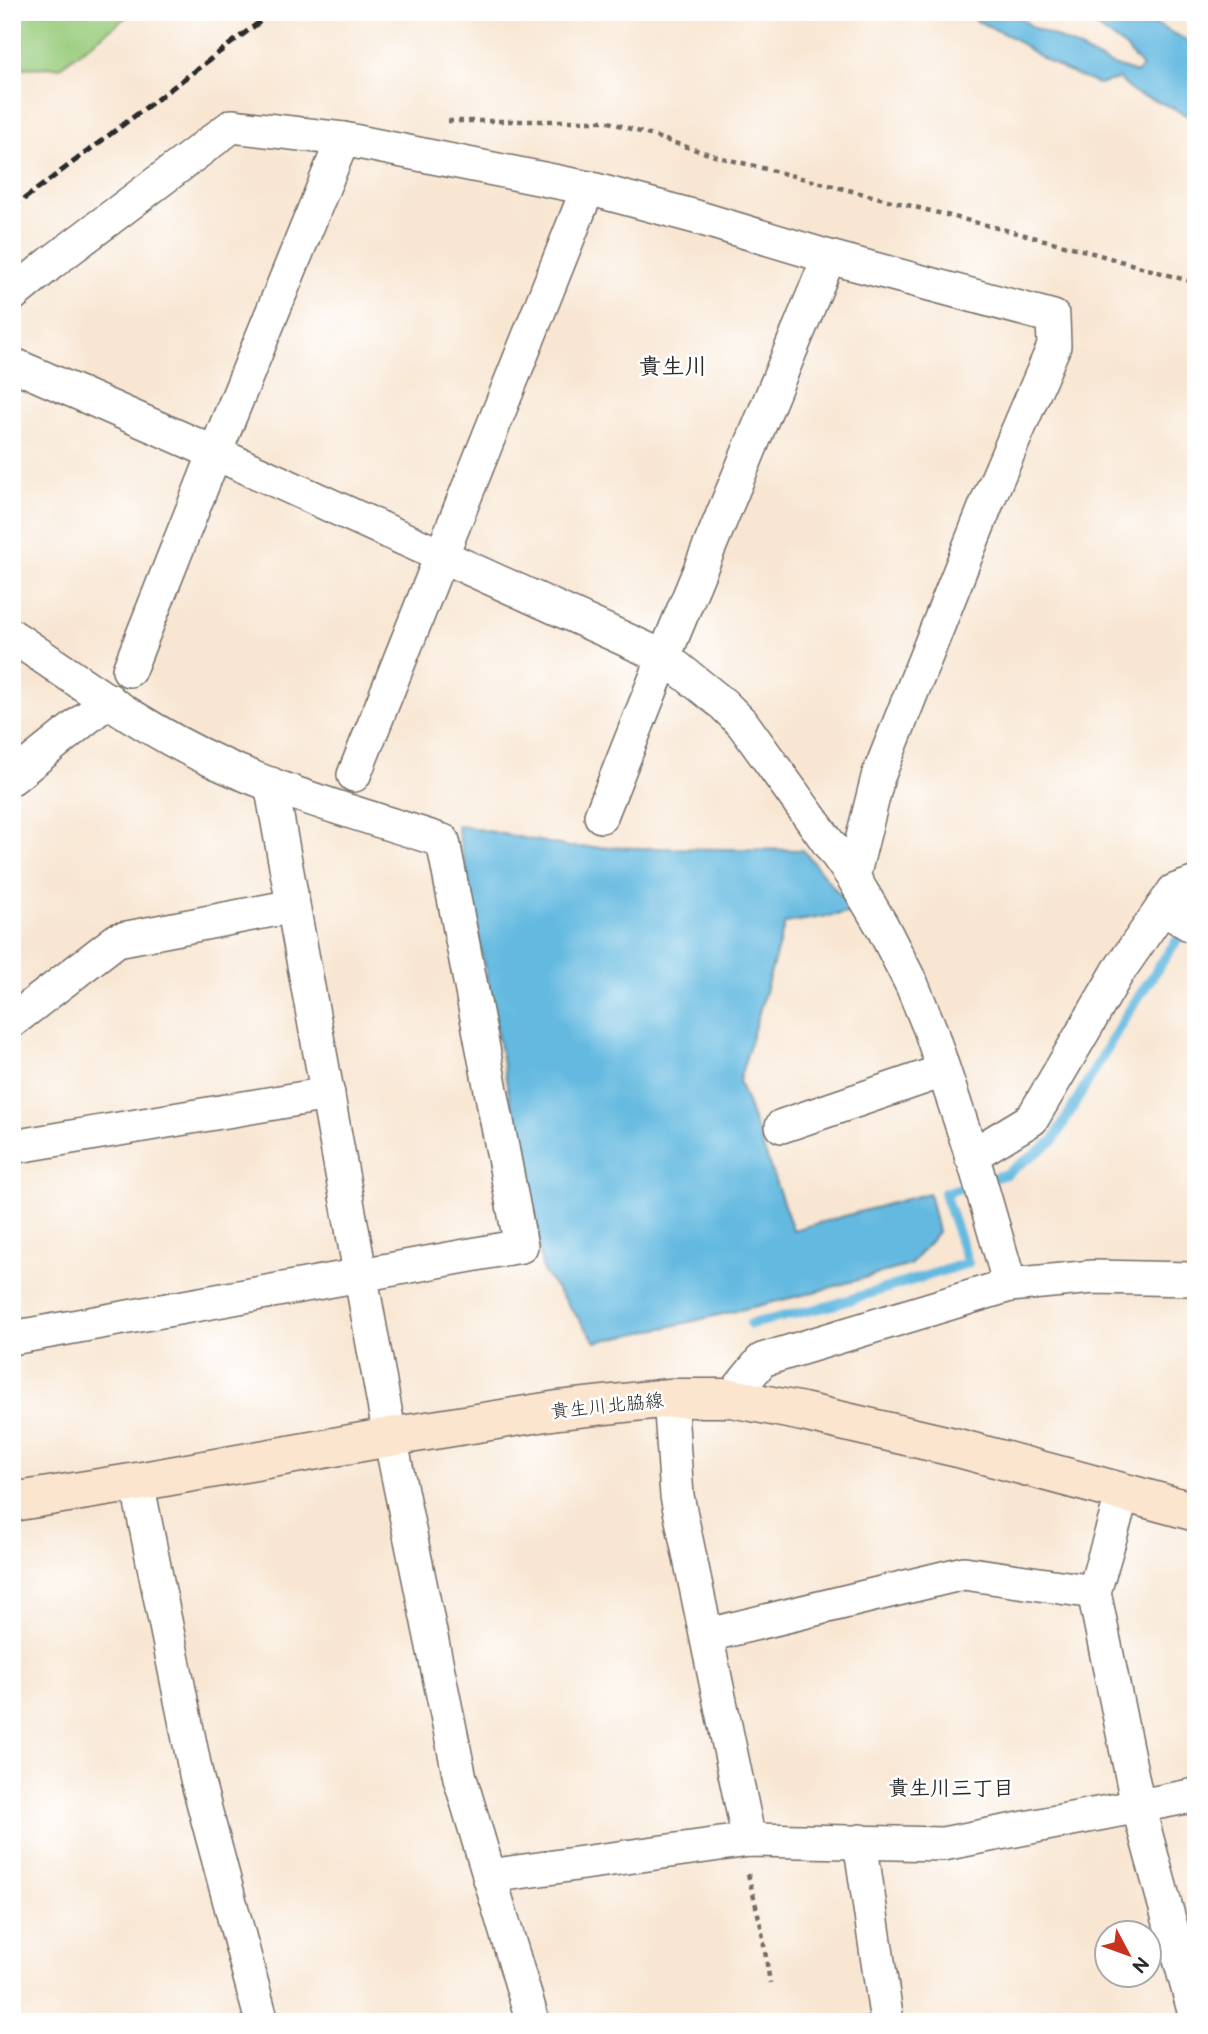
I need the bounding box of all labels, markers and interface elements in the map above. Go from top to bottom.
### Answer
district label: 貴生川 [639,353,708,381]
street label: 貴生川北脇線 [549,1389,665,1424]
district label: 貴生川三丁目 [888,1776,1014,1801]
north arrow [1092,1918,1162,1988]
text: N [1126,1951,1153,1977]

